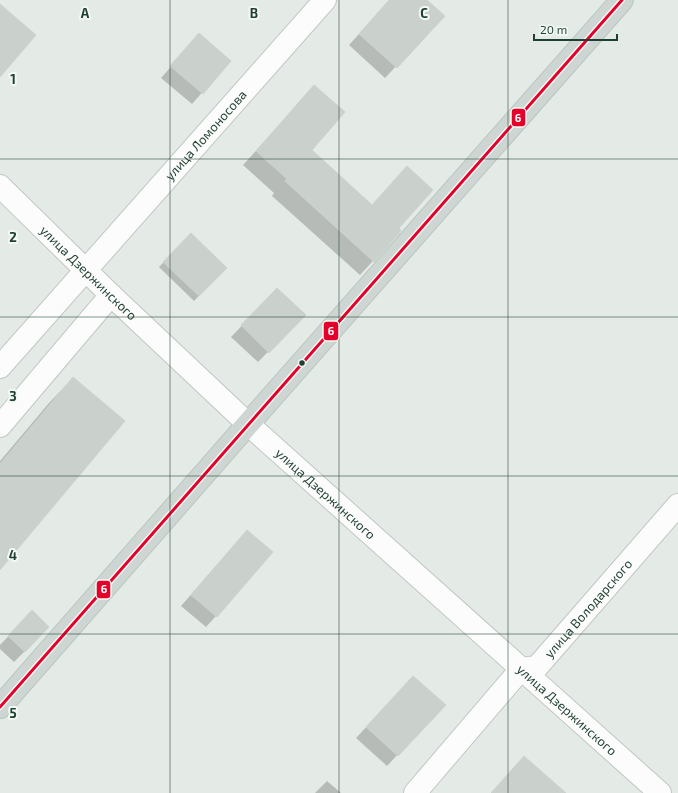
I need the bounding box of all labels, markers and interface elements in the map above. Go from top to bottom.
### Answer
text: A [81,5,90,21]
text: B [250,5,258,21]
text: C [420,5,428,21]
scale bar [534,16,617,42]
text: 20 m [540,22,567,36]
text: 1 [10,71,16,87]
street label: улица Ломоносова [161,86,250,183]
line badge: 6 [511,108,526,127]
text: 6 [515,111,522,124]
street label: улица Дзержинского [37,222,140,323]
text: 2 [9,229,17,245]
line badge: 6 [323,321,339,341]
text: 6 [328,324,335,337]
unlabelled marker [297,358,307,368]
text: 3 [9,388,17,404]
street label: улица Дзержинского [272,445,379,543]
text: 4 [9,547,17,563]
street label: улица Володарского [541,556,635,661]
line badge: 6 [96,580,111,599]
text: 6 [101,582,108,595]
street label: улица Дзержинского [514,661,620,759]
text: 5 [9,705,17,721]

